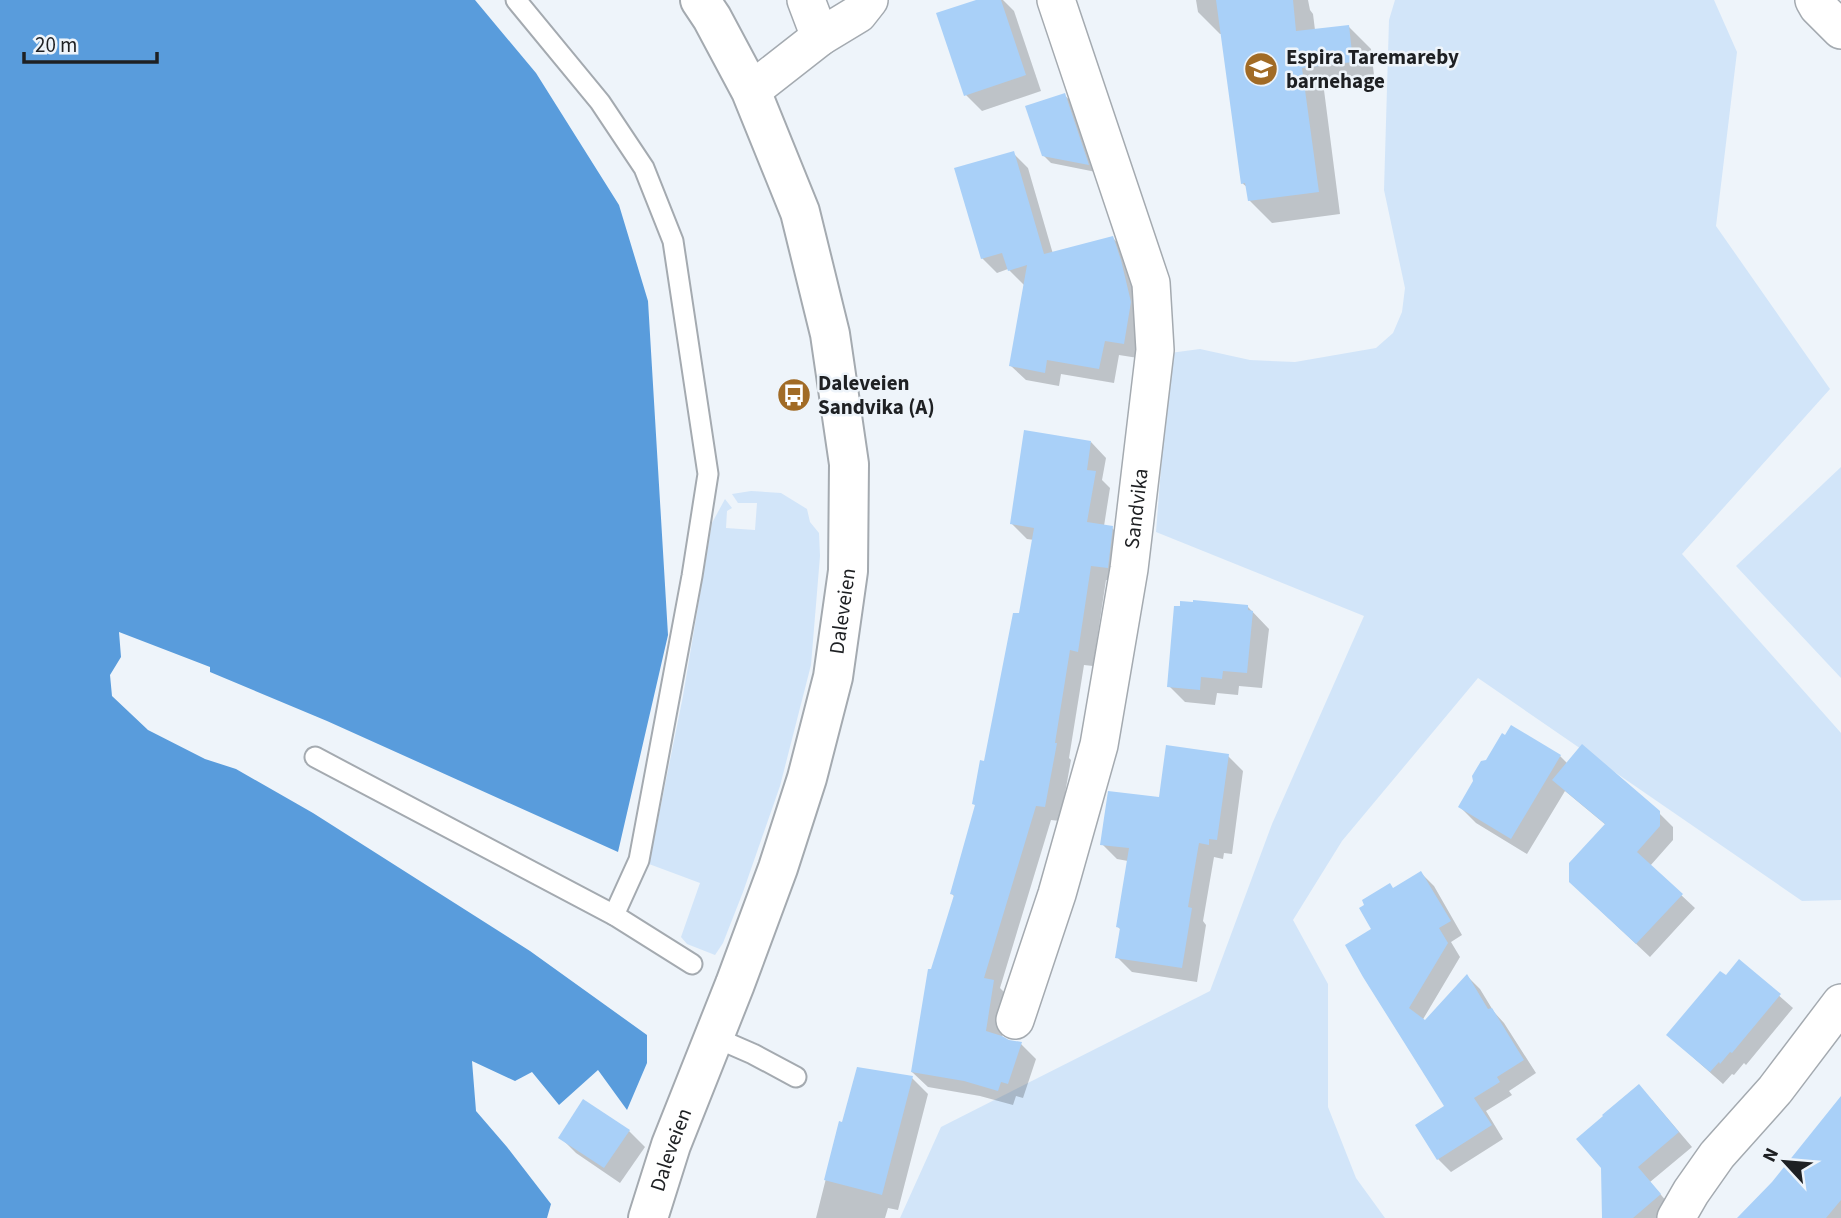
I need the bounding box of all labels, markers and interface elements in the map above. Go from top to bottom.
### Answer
scale bar [24,21,158,65]
text: 20 m [35,30,77,60]
place label: Espira Taremareby barnehage [1286,42,1459,96]
school or university icon: Espira Taremareby barnehage [1242,50,1280,88]
place label: Daleveien Sandvika (A) [818,368,935,422]
bus stop icon: Daleveien Sandvika (A) [775,376,813,414]
street label: Sandvika [1117,467,1156,550]
street label: Daleveien [821,566,863,656]
street label: Daleveien [642,1103,699,1195]
north arrow [1750,1127,1820,1197]
text: N [1756,1144,1786,1167]

